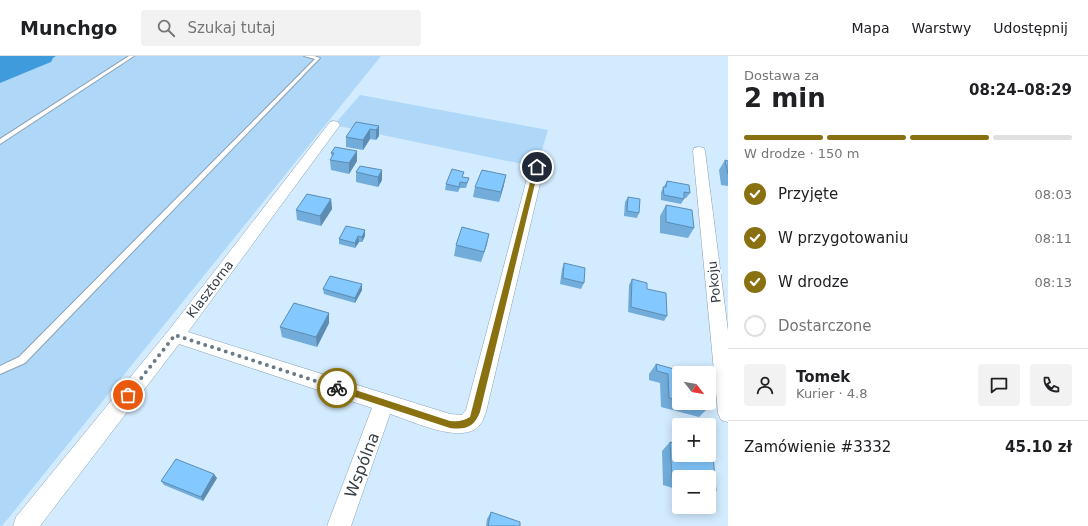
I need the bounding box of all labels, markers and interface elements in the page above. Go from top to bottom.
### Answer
search box [141,10,421,46]
text: Munchgo [20,17,117,39]
icon: search [155,17,177,39]
text: Szukaj tutaj [187,19,276,37]
text: Mapa [851,20,890,36]
text: Warstwy [912,20,971,36]
text: Udostępnij [993,20,1068,36]
text: Dostawa za [744,68,819,83]
text: 08:24–08:29 [969,81,1072,99]
text: 2 min [744,83,826,113]
text: W drodze · 150 m [744,146,859,161]
pin [520,150,554,184]
icon: home [526,156,548,178]
icon: check [744,183,766,205]
text: Przyjęte [778,185,838,203]
text: 08:03 [1035,187,1072,202]
icon: check [744,227,766,249]
text: W przygotowaniu [778,229,908,247]
text: 08:11 [1035,231,1072,246]
street label: Klasztorna [184,257,236,321]
street label: Pokoju [704,260,724,304]
icon: check [744,271,766,293]
text: W drodze [778,273,849,291]
text: 08:13 [1035,275,1072,290]
text: Dostarczone [778,317,872,335]
button: person [744,364,786,406]
button: chat [978,364,1020,406]
button: phone [1030,364,1072,406]
north arrow [672,366,716,410]
map controls [672,366,716,514]
courier [317,368,357,408]
text: Tomek [796,368,850,386]
icon: bike [326,377,348,399]
pin [111,378,145,412]
icon: bag [117,384,139,406]
text: Kurier · 4.8 [796,386,868,401]
button: + [672,418,716,462]
street label: Wspólna [341,430,383,500]
text: Zamówienie #3332 [744,438,891,456]
text: 45.10 zł [1005,438,1072,456]
button: − [672,470,716,514]

